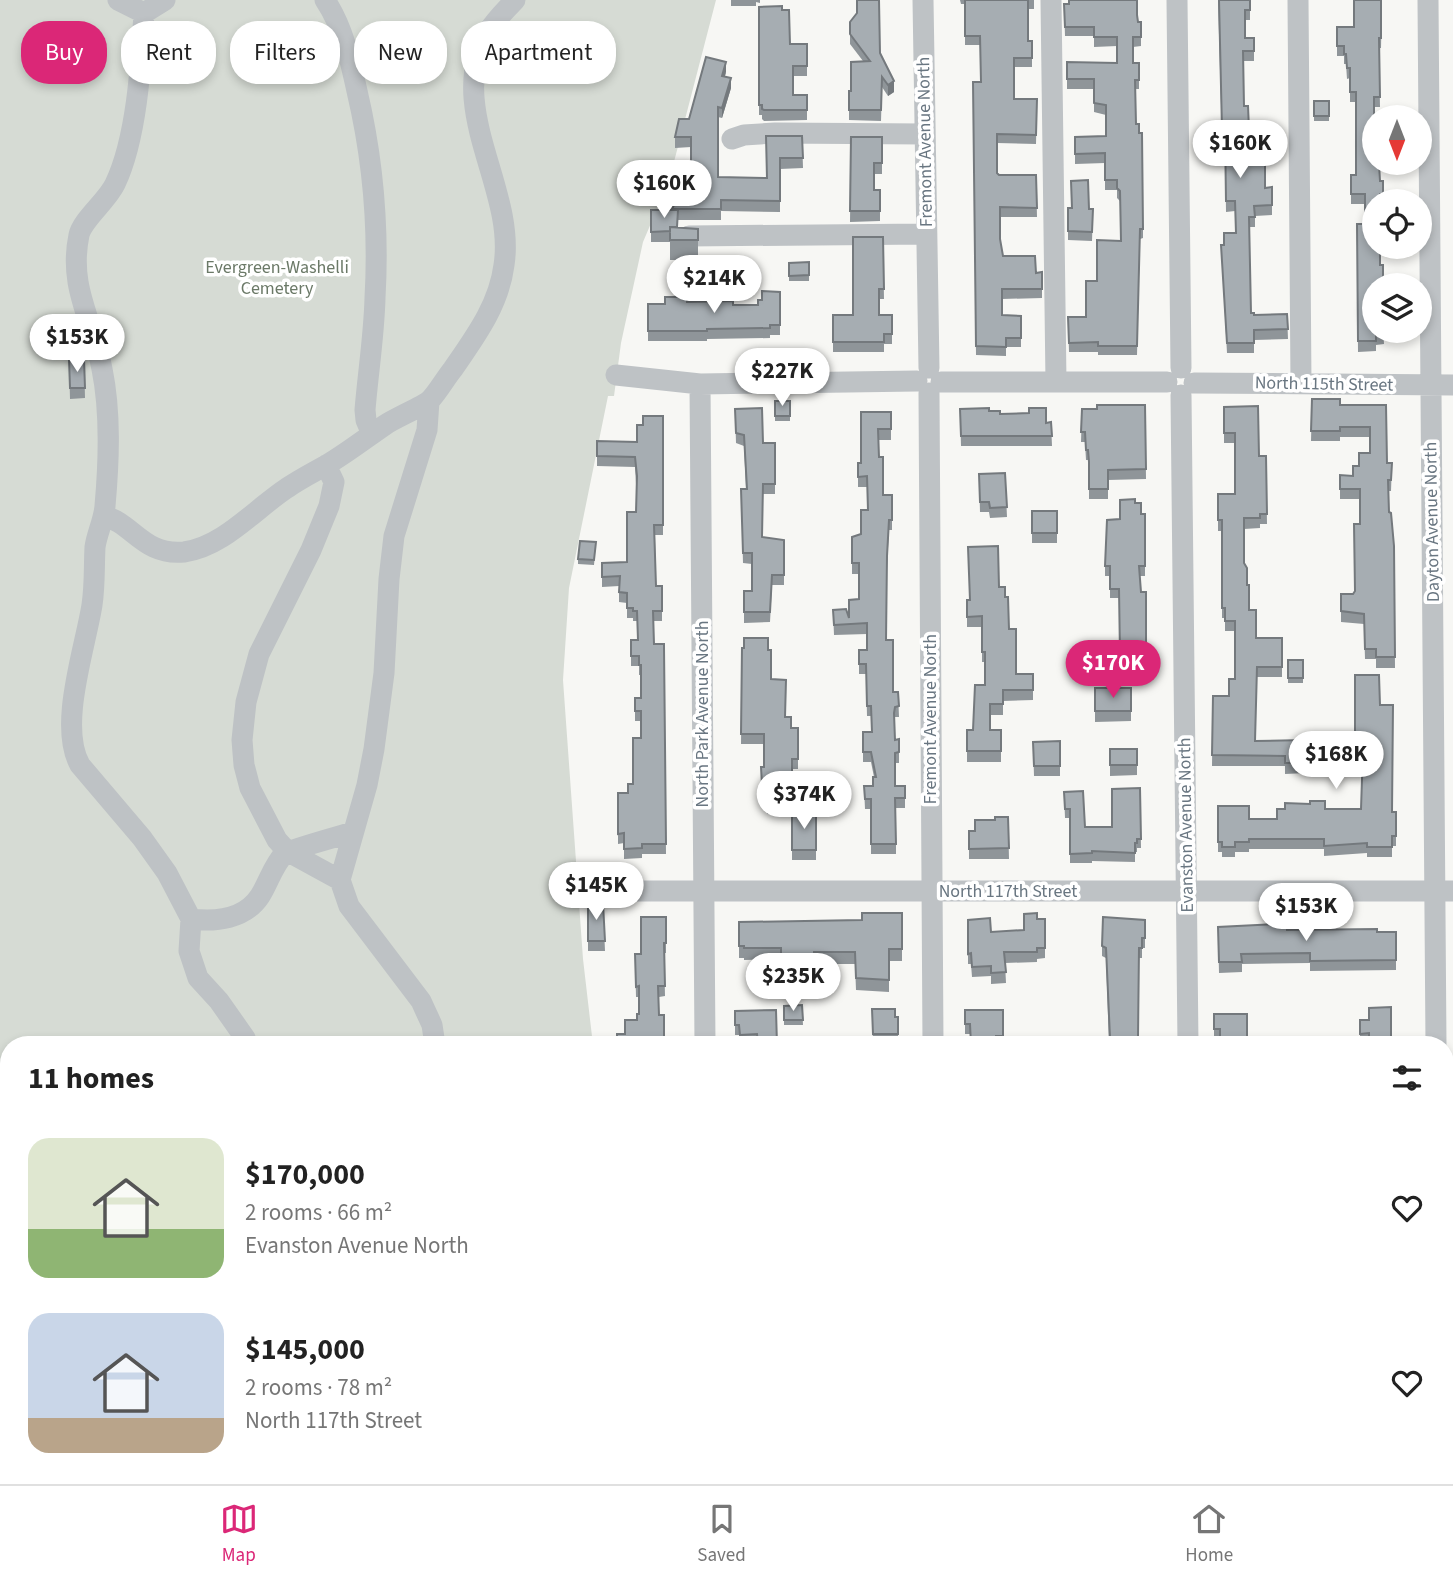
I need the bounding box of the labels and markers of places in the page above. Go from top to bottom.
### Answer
pin: $160K [1191,120,1289,180]
pin: $160K [615,160,713,220]
pin: $214K [665,256,763,315]
pin: $153K [28,314,126,374]
pin: $227K [733,348,831,408]
pin: $170K [1064,640,1162,700]
pin: $168K [1287,732,1385,791]
pin: $374K [755,772,853,831]
pin: $145K [547,862,645,922]
pin: $153K [1257,884,1355,943]
pin: $235K [744,954,842,1013]

